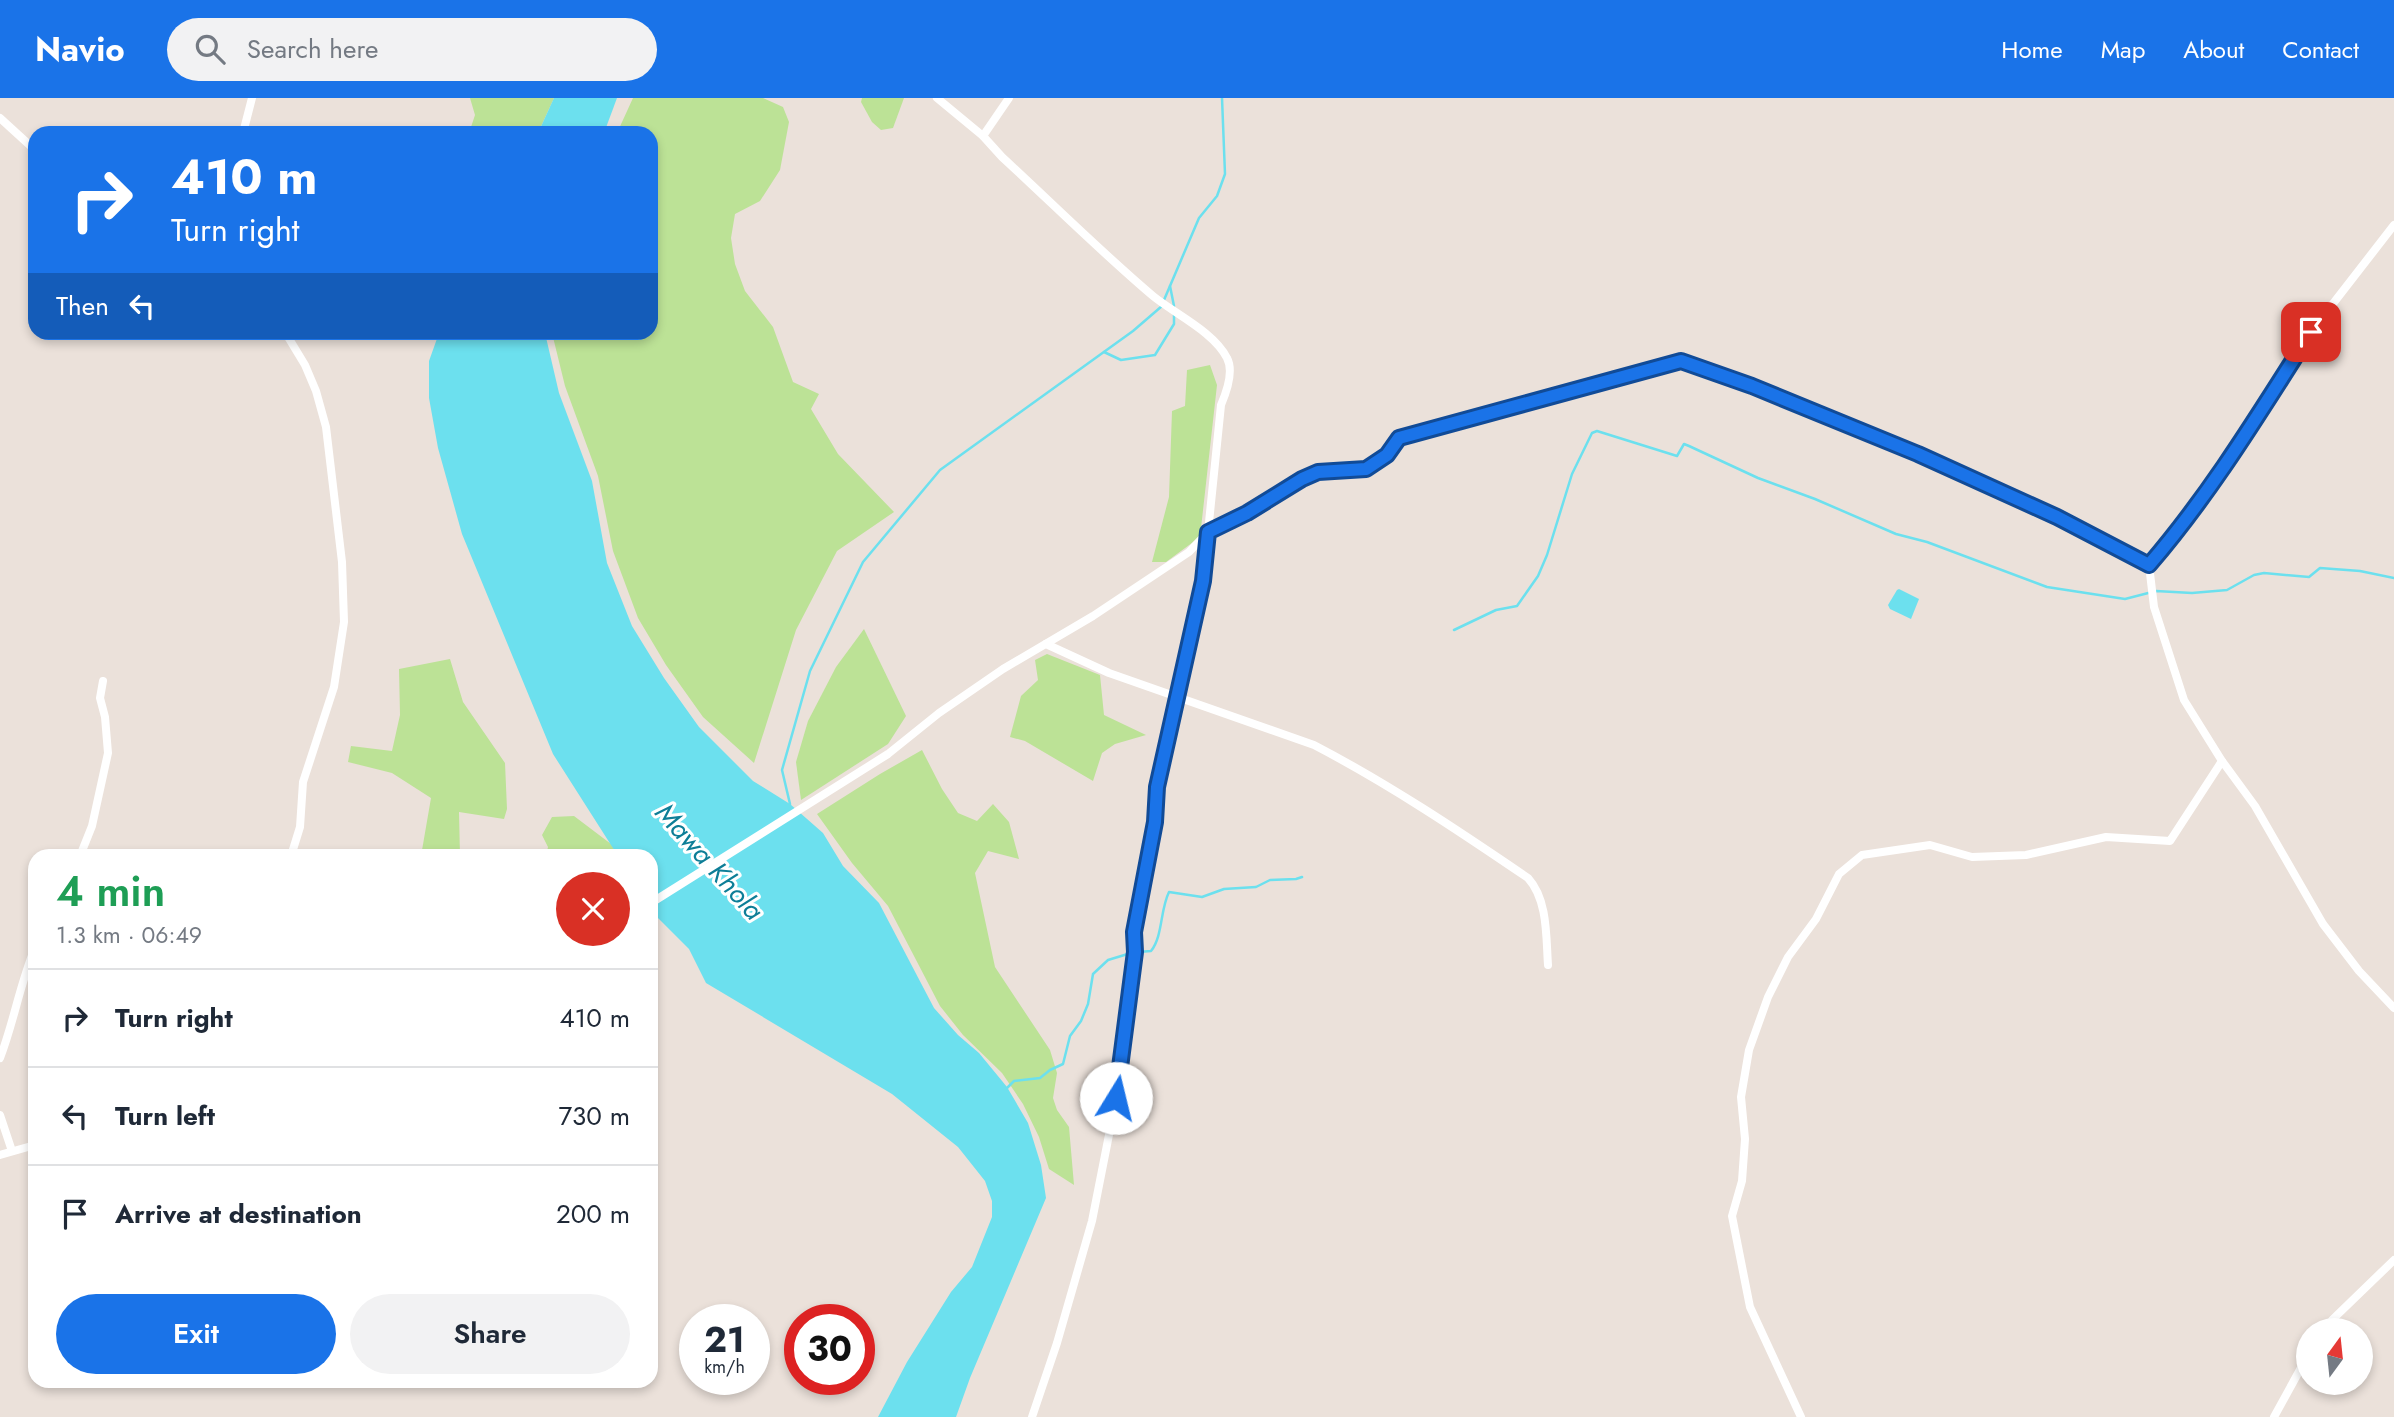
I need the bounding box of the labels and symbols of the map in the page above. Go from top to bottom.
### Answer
pin [2281,302,2341,362]
water label: Mawa Khola [646,793,774,930]
position arrow [1079,1061,1153,1135]
speed limit sign: 30 [784,1304,875,1395]
north arrow [2296,1318,2373,1395]

